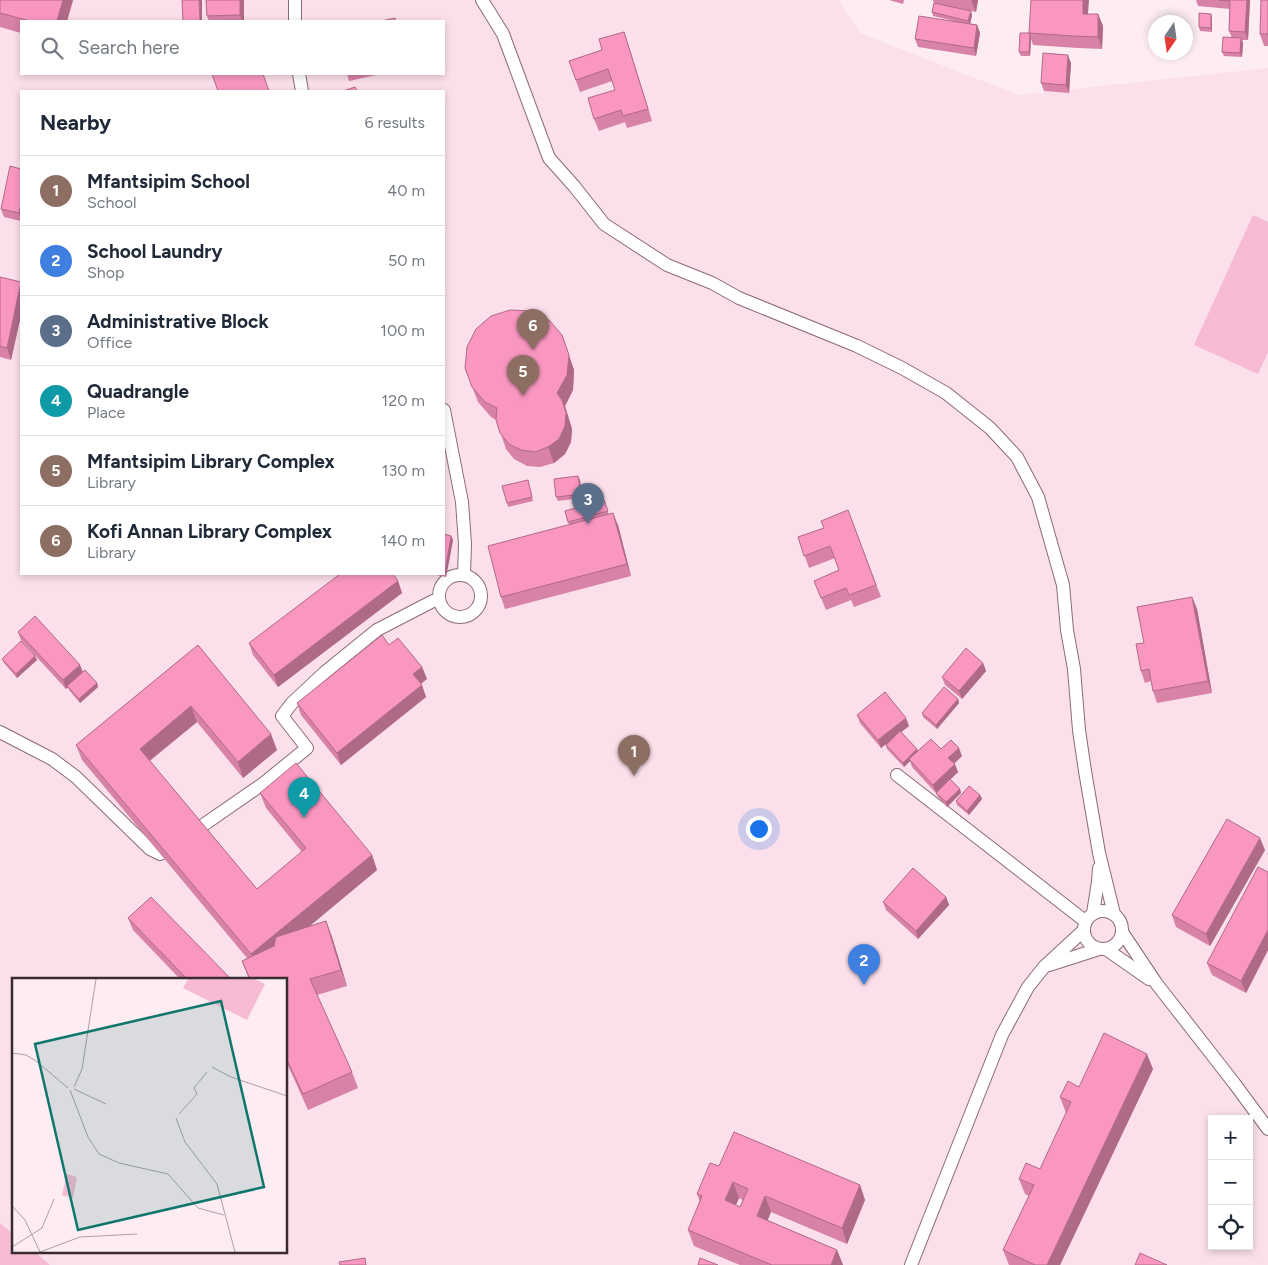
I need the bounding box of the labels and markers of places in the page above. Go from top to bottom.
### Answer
pin: 6 [517,309,549,350]
pin: 5 [507,355,539,396]
pin: 3 [572,483,604,524]
pin: 1 [618,735,650,776]
pin: 4 [288,777,320,818]
pin: 2 [848,944,880,985]

